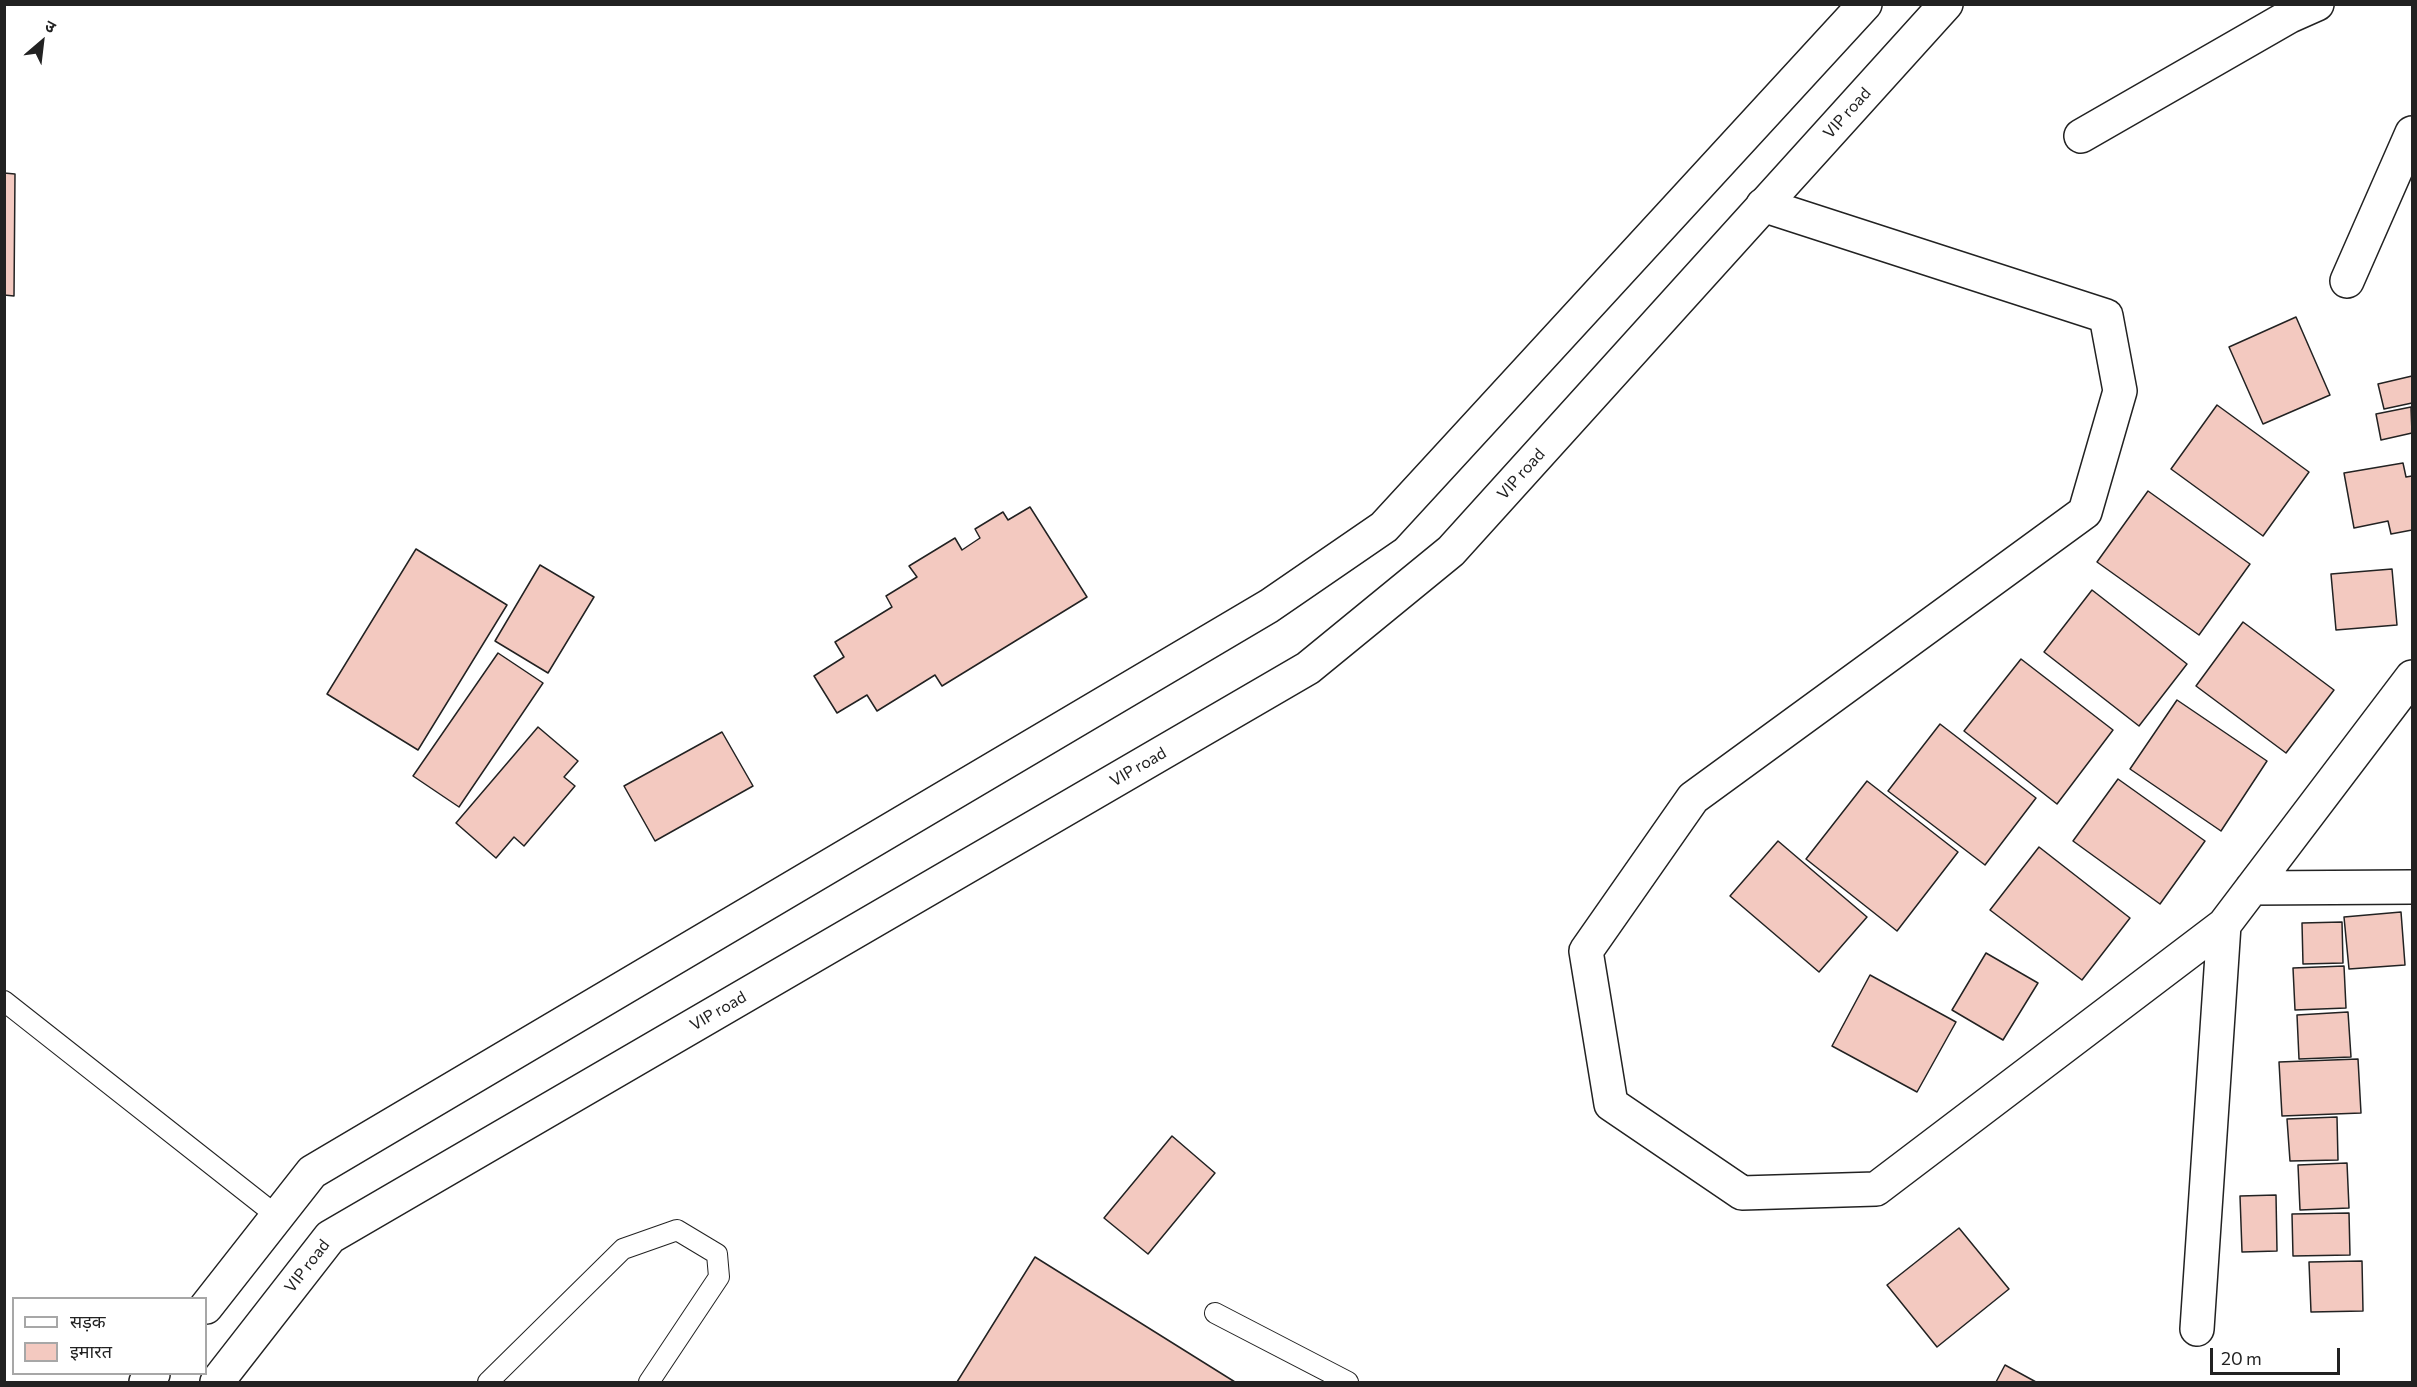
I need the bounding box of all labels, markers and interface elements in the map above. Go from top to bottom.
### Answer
north arrow [12,12,72,72]
text: उ [42,15,59,36]
street label: VIP road [1819,84,1875,142]
street label: VIP road [1493,445,1549,503]
street label: VIP road [1106,743,1170,791]
street label: VIP road [686,987,750,1035]
street label: VIP road [280,1236,334,1296]
legend [12,1297,207,1375]
text: सड़क [70,1310,106,1332]
scale bar [2213,1336,2344,1374]
text: इमारत [70,1340,112,1362]
text: 20 m [2221,1347,2262,1369]

